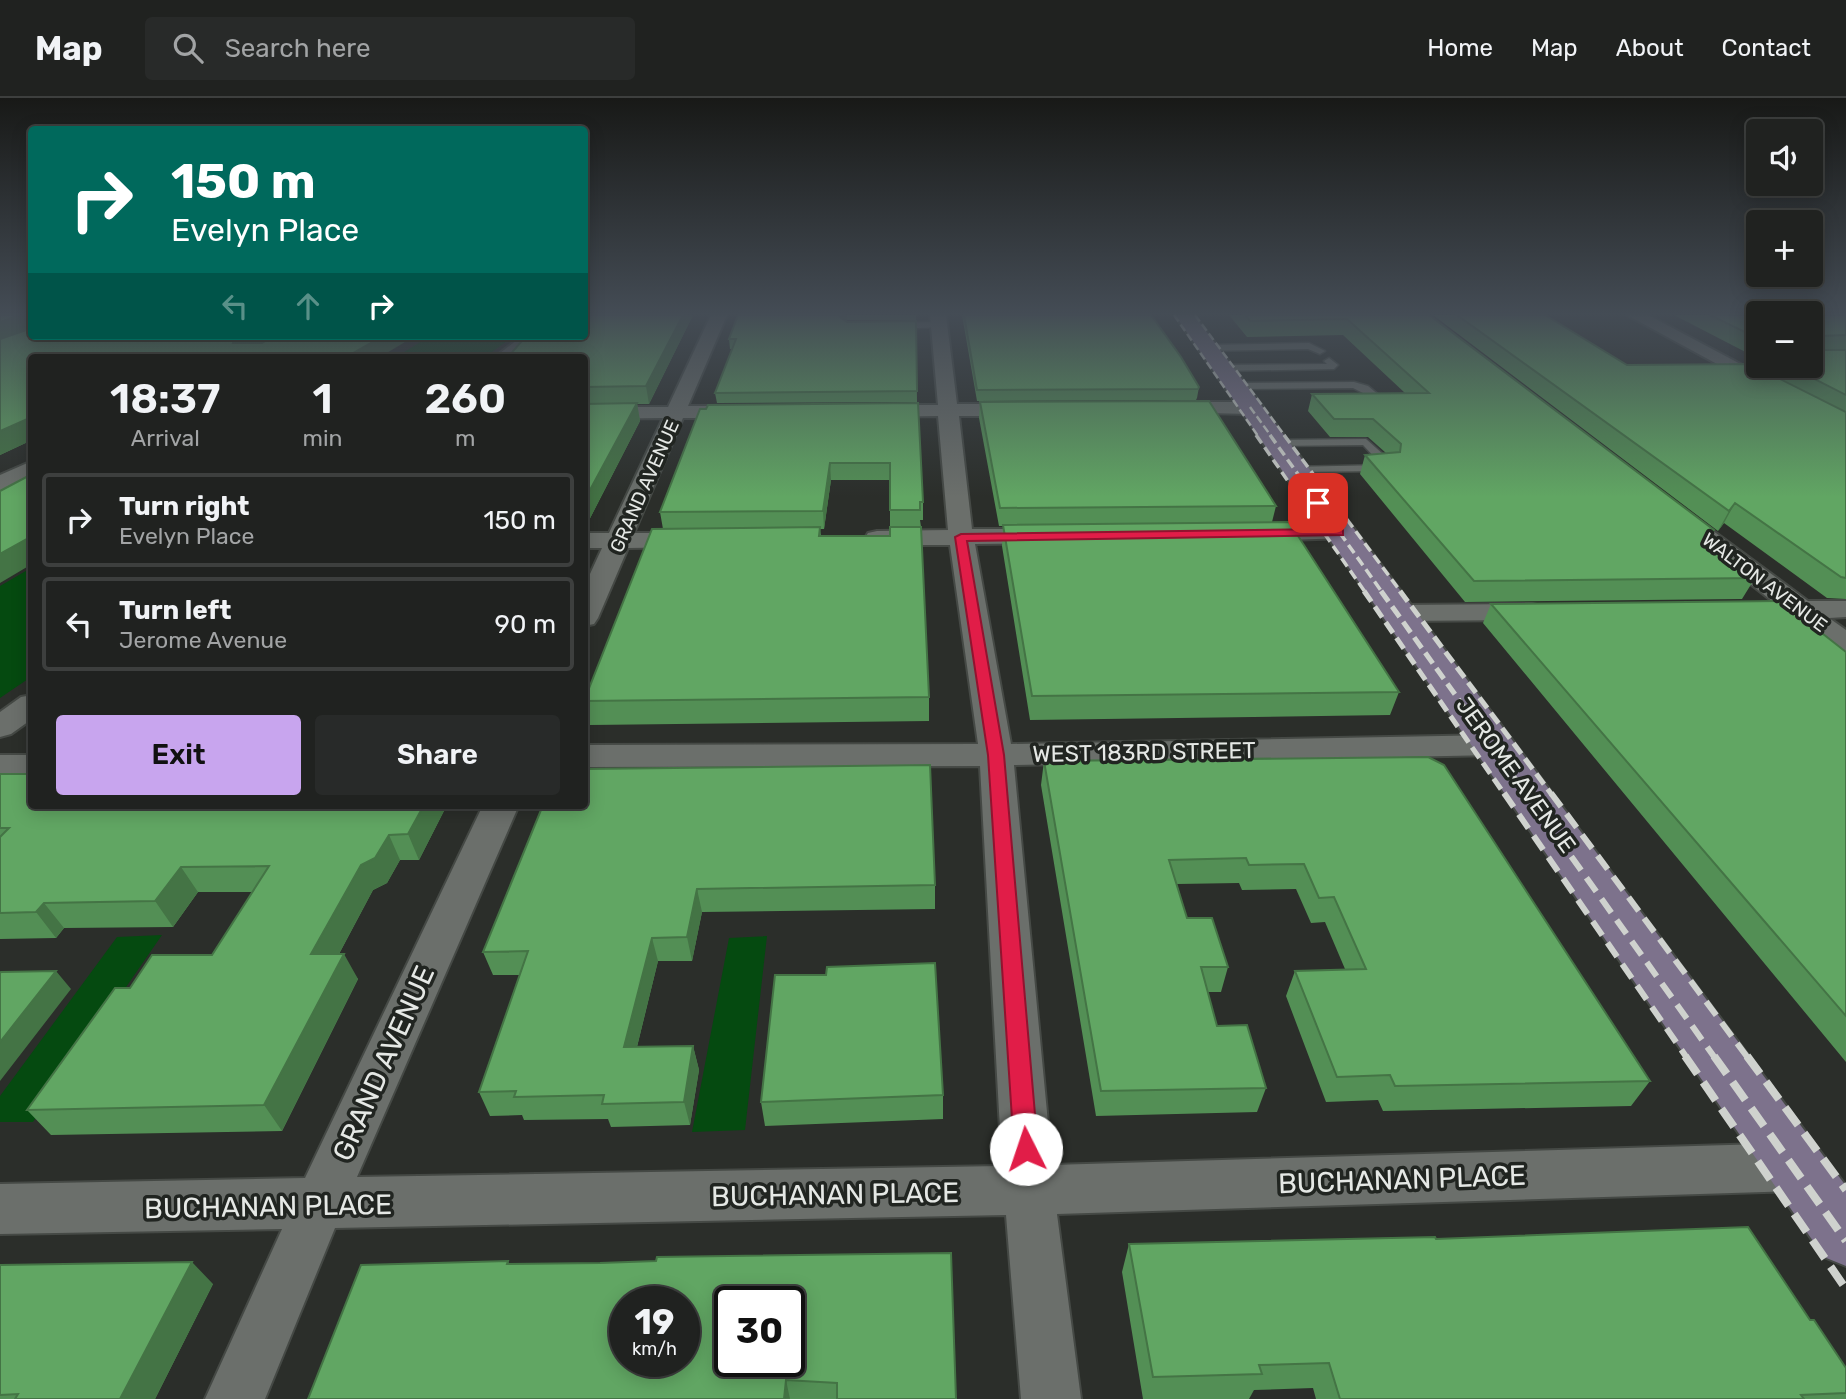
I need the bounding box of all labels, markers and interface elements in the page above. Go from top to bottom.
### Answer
search box [145,17,635,80]
text: Map [35,29,103,68]
icon: search [169,29,207,67]
text: Search here [225,33,370,64]
text: Home [1427,34,1493,62]
text: Map [1531,34,1578,62]
text: About [1616,34,1684,62]
text: Contact [1722,34,1811,62]
map controls [1746,119,1823,378]
button: sound [1746,119,1823,196]
text: 150 m [171,152,316,210]
icon: right [56,154,147,245]
button: + [1746,210,1823,287]
text: Evelyn Place [171,211,359,249]
icon: left [216,287,254,325]
icon: ahead [289,287,327,325]
icon: right [362,287,400,325]
button: − [1746,301,1823,378]
text: 18:37 [110,374,220,424]
text: 1 [312,374,333,424]
text: 260 [424,374,506,424]
street label: GRAND AVENUE [605,416,684,556]
text: Arrival [131,424,200,452]
text: min [303,424,342,452]
text: m [455,424,475,452]
pin [1288,473,1348,533]
icon: arrive [1299,484,1337,522]
text: Turn right [119,491,249,522]
icon: right [60,501,98,539]
text: 150 m [483,505,556,536]
text: Evelyn Place [119,522,254,550]
street label: WALTON AVENUE [1698,528,1832,637]
text: Turn left [119,595,231,626]
icon: left [60,605,98,643]
text: 90 m [495,609,556,640]
text: Jerome Avenue [119,626,287,654]
street label: JEROME AVENUE [1450,692,1582,858]
button: Exit [56,715,301,795]
button: Share [315,715,560,795]
street label: WEST 183RD STREET [1032,736,1256,768]
street label: GRAND AVENUE [326,961,441,1166]
position arrow [989,1112,1063,1186]
street label: BUCHANAN PLACE [1278,1159,1527,1200]
street label: BUCHANAN PLACE [711,1176,959,1213]
street label: BUCHANAN PLACE [144,1188,392,1225]
speed limit sign: 30 [714,1286,805,1377]
text: 19 [635,1301,674,1343]
text: km/h [632,1338,677,1360]

